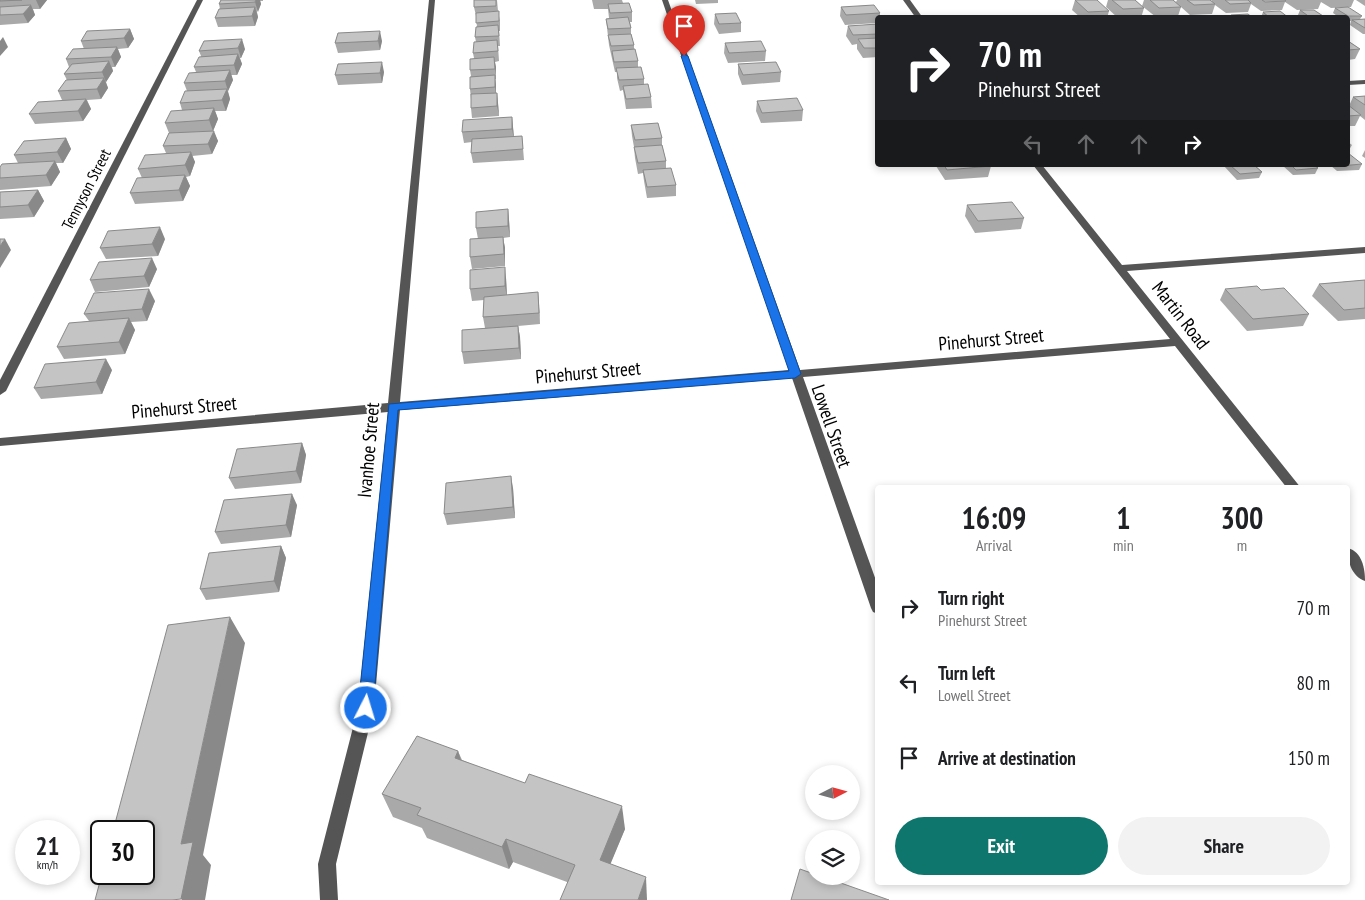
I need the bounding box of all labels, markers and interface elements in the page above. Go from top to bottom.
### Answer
pin [663,5,705,56]
icon: arrive [670,12,698,40]
text: 70 m [978,31,1042,77]
icon: right [895,35,960,100]
text: Pinehurst Street [978,75,1100,103]
icon: left [1019,130,1047,158]
icon: ahead [1072,130,1100,158]
icon: ahead [1125,130,1153,158]
icon: right [1178,130,1206,158]
street label: Tennyson Street [57,145,115,233]
street label: Martin Road [1147,276,1215,354]
street label: Pinehurst Street [937,322,1045,356]
street label: Pinehurst Street [534,355,642,389]
street label: Lowell Street [807,381,858,471]
street label: Pinehurst Street [130,390,238,424]
street label: Ivanhoe Street [352,401,384,499]
text: 16:09 [962,498,1026,537]
text: 1 [1116,498,1131,537]
text: 300 [1220,498,1263,537]
text: Arrival [976,535,1012,555]
text: min [1113,535,1134,555]
text: m [1237,535,1247,555]
text: Turn right [938,586,1004,610]
icon: right [895,594,923,622]
text: 70 m [1297,596,1330,620]
text: Pinehurst Street [938,610,1027,630]
text: Turn left [938,661,995,685]
icon: left [895,669,923,697]
text: 80 m [1297,671,1330,695]
position arrow [339,681,391,733]
text: Lowell Street [938,685,1011,705]
icon: arrive [895,744,923,772]
text: Arrive at destination [938,746,1076,770]
text: 150 m [1288,746,1330,770]
north arrow [805,765,860,820]
map controls [805,765,860,885]
button: Exit [895,817,1108,875]
button: Share [1118,817,1330,875]
speed limit sign: 30 [90,820,155,885]
text: 21 [36,830,59,862]
button: layers [805,830,860,885]
text: km/h [37,857,58,872]

